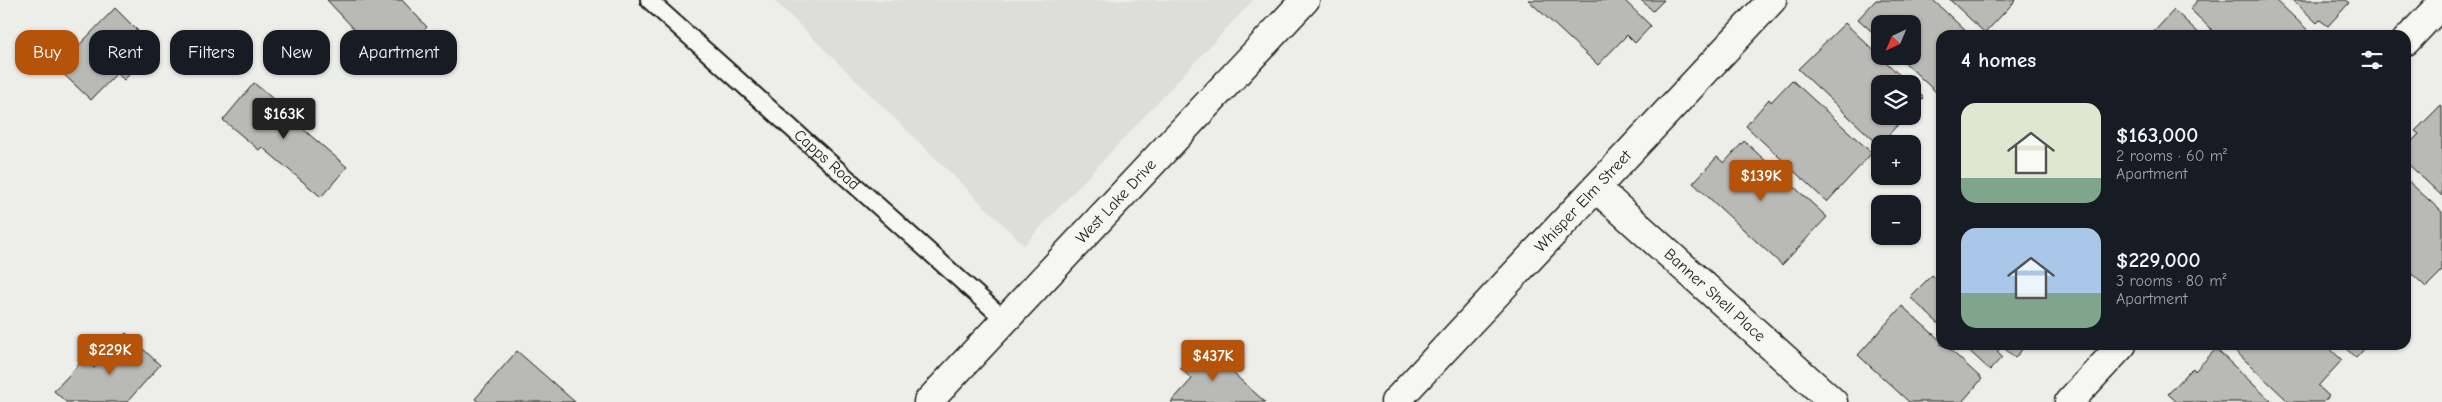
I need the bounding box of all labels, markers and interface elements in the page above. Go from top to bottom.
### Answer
north arrow [1871,15,1921,65]
map controls [1871,15,1921,245]
chip: Buy [15,30,79,75]
chip: Rent [89,30,160,75]
chip: Filters [170,30,253,75]
chip: New [263,30,330,75]
chip: Apartment [340,30,457,75]
icon: filters [2358,46,2386,74]
text: 4 homes [1961,48,2036,72]
button: layers [1871,75,1921,125]
pin: $163K [249,98,319,140]
text: $163K [263,105,305,123]
icon: home [2001,123,2061,183]
text: $163,000 [2116,123,2198,147]
street label: Capps Road [790,126,863,194]
button: + [1871,135,1921,185]
street label: Whisper Elm Street [1531,146,1635,256]
text: 2 rooms · 60 m² [2116,147,2227,165]
street label: West Lake Drive [1072,156,1160,247]
pin: $139K [1726,160,1796,202]
text: Apartment [2116,165,2188,183]
text: $139K [1740,167,1782,185]
button: − [1871,195,1921,245]
street label: Banner Shell Place [1660,245,1769,345]
icon: home [2001,248,2061,308]
text: $229,000 [2116,248,2201,272]
text: 3 rooms · 80 m² [2116,272,2226,290]
text: Apartment [2116,290,2188,308]
pin: $229K [75,334,145,376]
pin: $437K [1178,340,1248,382]
text: $229K [89,341,131,359]
text: $437K [1192,347,1234,365]

